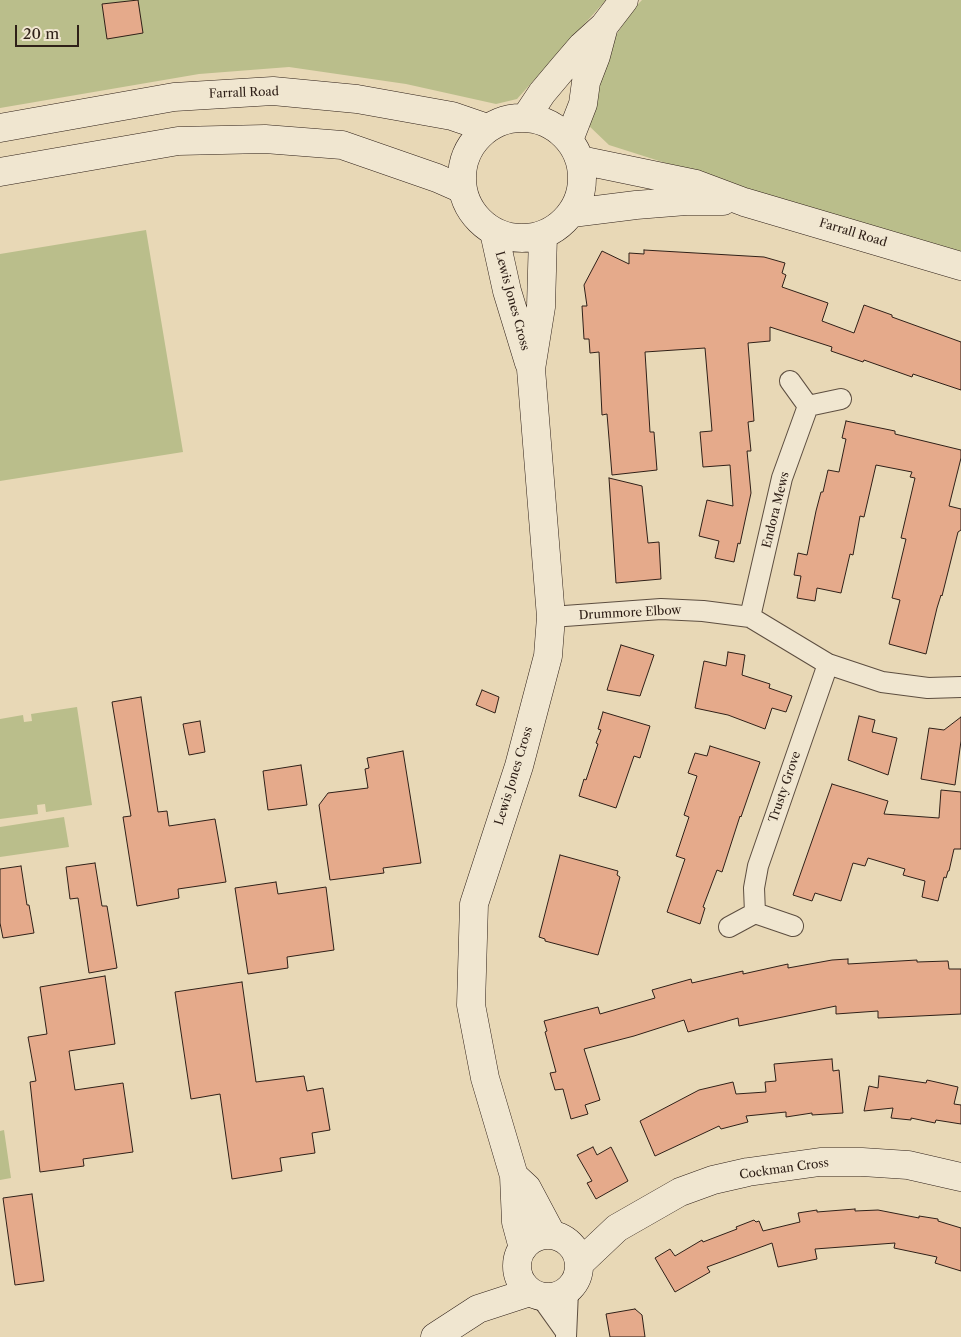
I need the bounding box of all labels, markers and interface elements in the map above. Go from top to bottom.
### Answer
scale bar [18,15,81,47]
text: 20 m [23,24,59,43]
street label: Farrall Road [209,85,279,101]
street label: Farrall Road [817,216,889,250]
street label: Lewis Jones Cross [492,250,532,352]
street label: Endora Mews [760,470,792,550]
street label: Drummore Elbow [578,603,682,623]
street label: Lewis Jones Cross [492,725,536,827]
street label: Trusty Grove [766,749,804,825]
street label: Cockman Cross [738,1156,830,1182]

